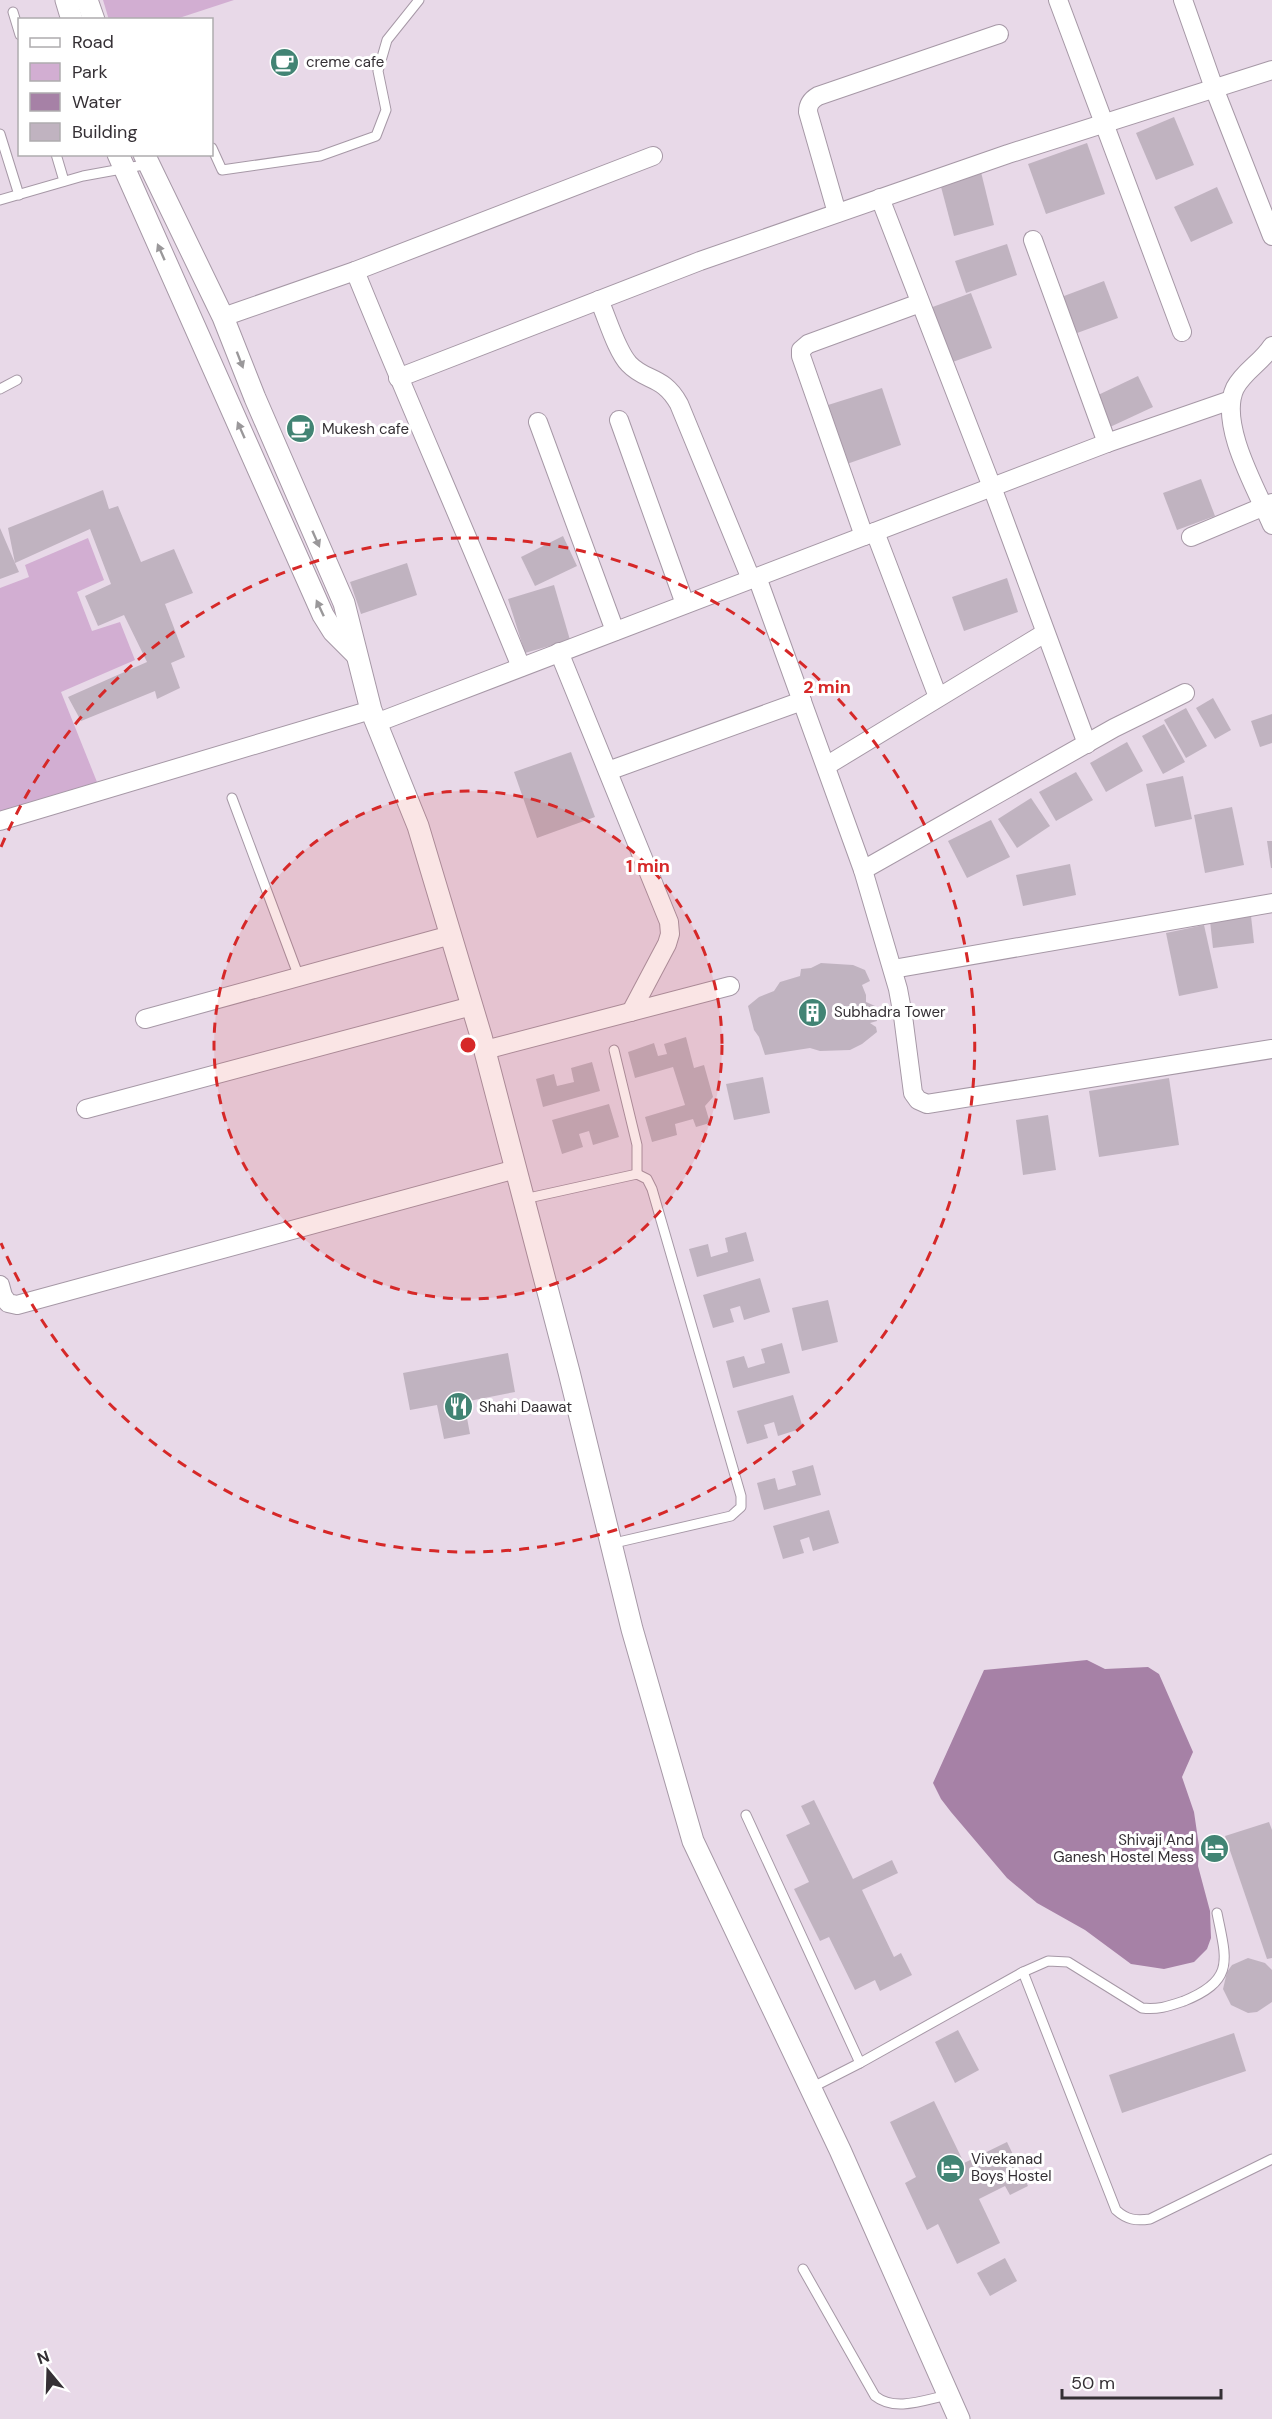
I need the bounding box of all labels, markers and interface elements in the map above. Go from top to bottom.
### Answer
legend [18,18,213,156]
text: Road [72,30,114,54]
cafe icon: creme cafe [269,46,301,78]
place label: creme cafe [306,52,384,72]
text: Park [72,60,108,84]
text: Water [72,90,122,114]
text: Building [72,120,137,144]
one-way arrow [156,243,166,261]
one-way arrow [235,351,245,369]
cafe icon: Mukesh cafe [285,413,317,445]
place label: Mukesh cafe [322,419,409,439]
one-way arrow [236,421,246,439]
one-way arrow [311,530,321,548]
one-way arrow [316,600,325,617]
text: 2 min [803,675,851,699]
text: 1 min [626,854,670,878]
building icon: Subhadra Tower [797,996,829,1028]
place label: Subhadra Tower [834,1002,946,1022]
centre of rings [458,1035,478,1055]
restaurant icon: Shahi Daawat [442,1391,474,1423]
place label: Shahi Daawat [479,1397,572,1417]
place label: Shivaji And Ganesh Hostel Mess [1053,1830,1194,1867]
hotel icon: Shivaji And Ganesh Hostel Mess [1199,1833,1231,1865]
place label: Vivekanad Boys Hostel [971,2149,1052,2186]
hotel icon: Vivekanad Boys Hostel [934,2152,966,2184]
north arrow [18,2341,78,2401]
text: N [34,2345,52,2369]
scale bar [1062,2362,1221,2400]
text: 50 m [1071,2371,1115,2395]

